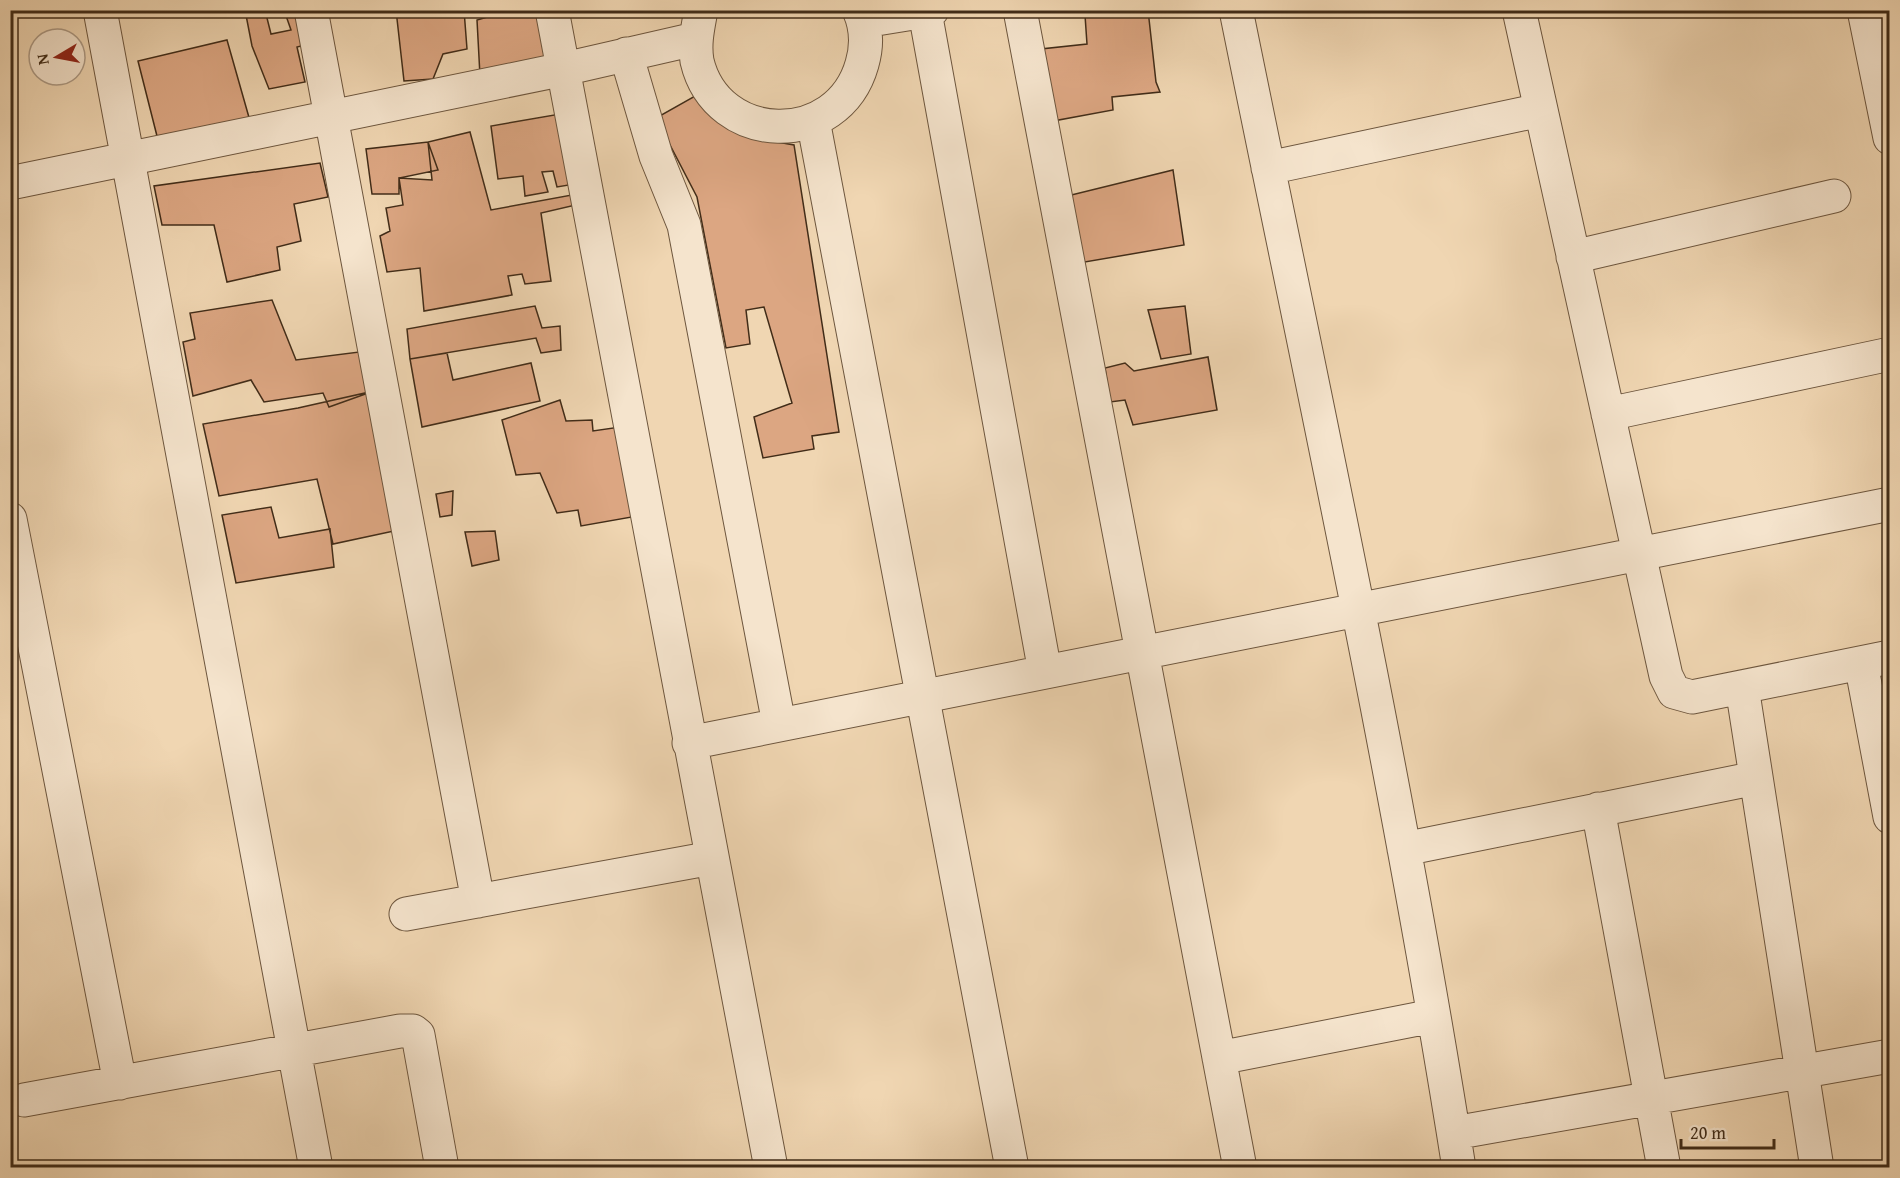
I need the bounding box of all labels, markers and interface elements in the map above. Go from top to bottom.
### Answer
north arrow [27,27,87,87]
text: N [29,52,55,67]
scale bar [1681,1112,1774,1150]
text: 20 m [1690,1119,1726,1146]

